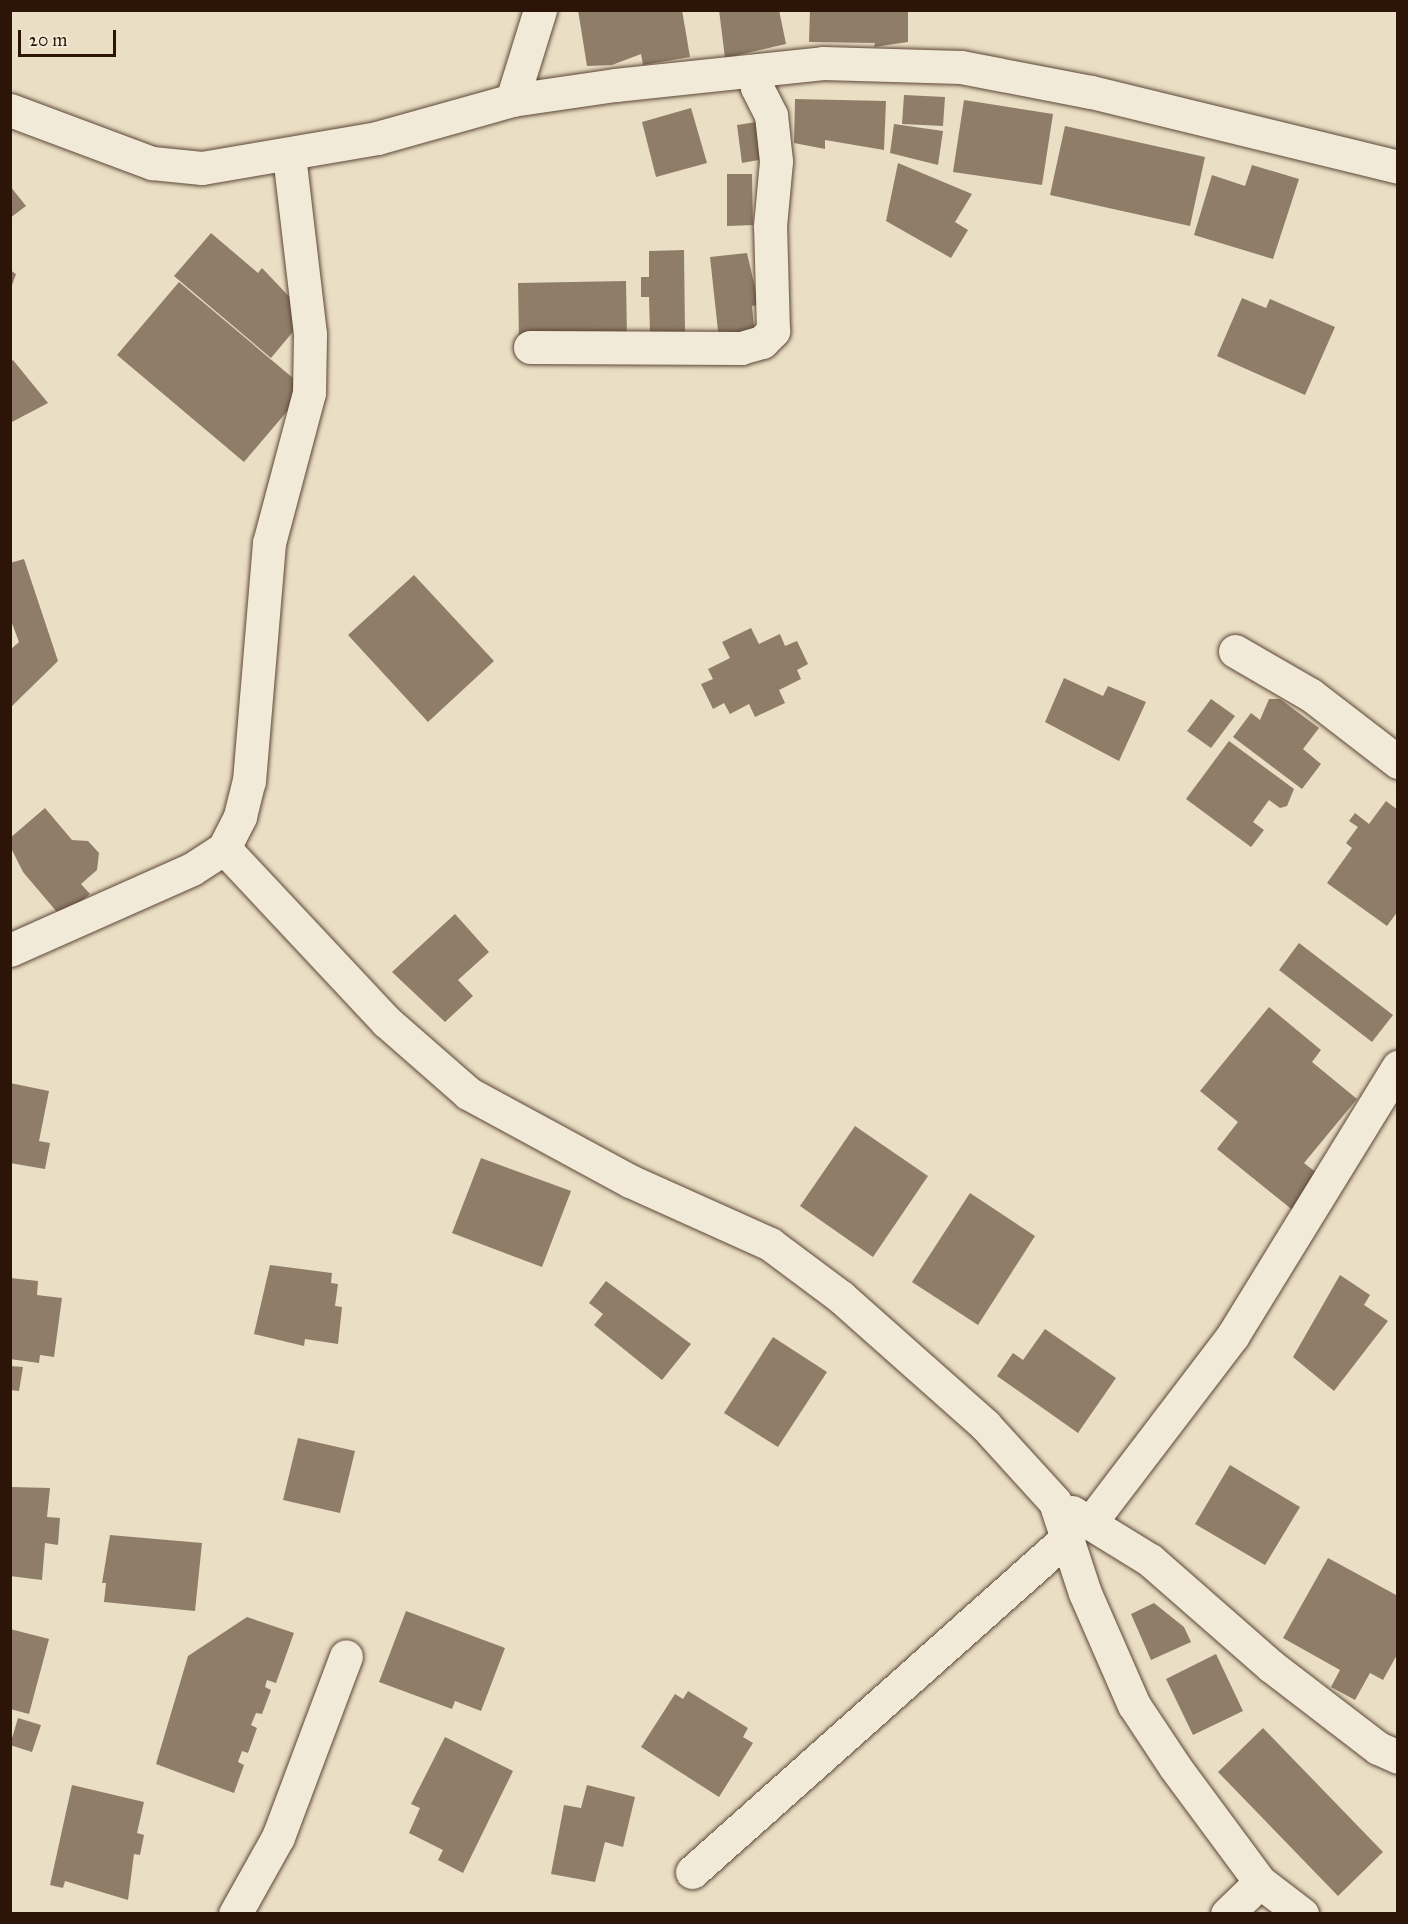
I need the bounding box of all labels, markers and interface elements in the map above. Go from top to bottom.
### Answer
scale bar [21,18,118,56]
text: 20 m [29,29,67,51]

